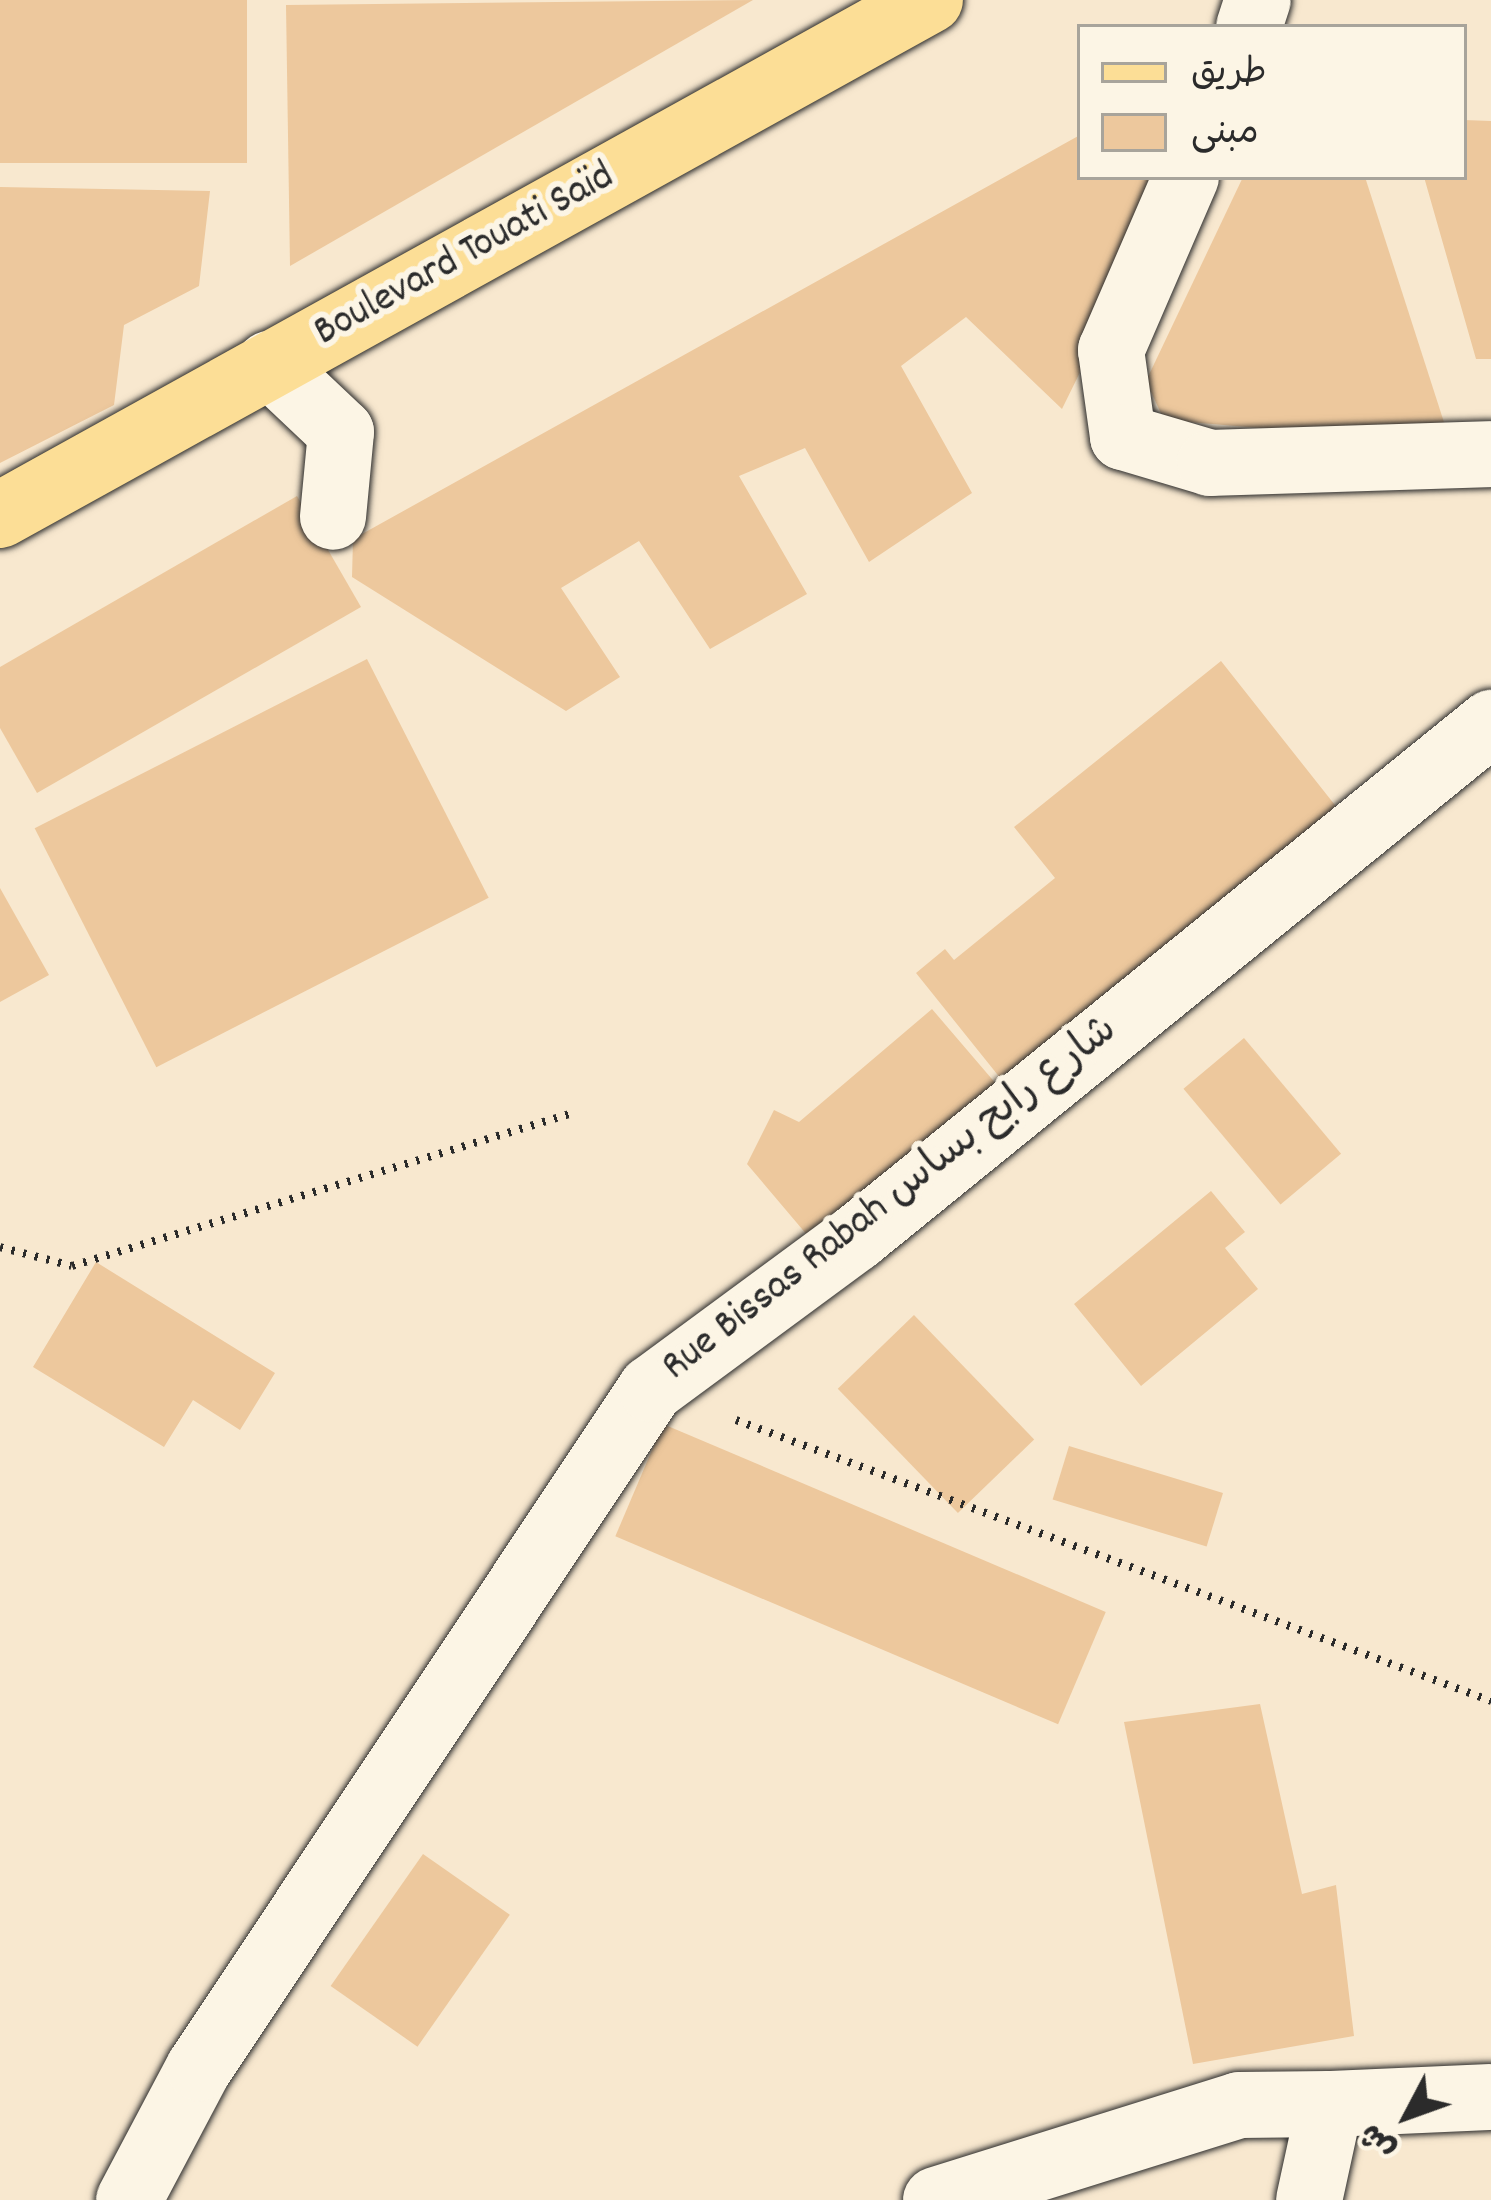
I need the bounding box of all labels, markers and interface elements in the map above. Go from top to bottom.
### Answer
legend [1077,24,1467,180]
text: طريق [1191,49,1267,101]
text: مبنى [1191,109,1259,161]
street label: Boulevard Touati Saïd [306,153,624,359]
street label: Rue Bissas Rabah شارع رابح بساس [653,1006,1129,1394]
north arrow [1347,2056,1467,2176]
text: ش [1350,2111,1409,2169]

